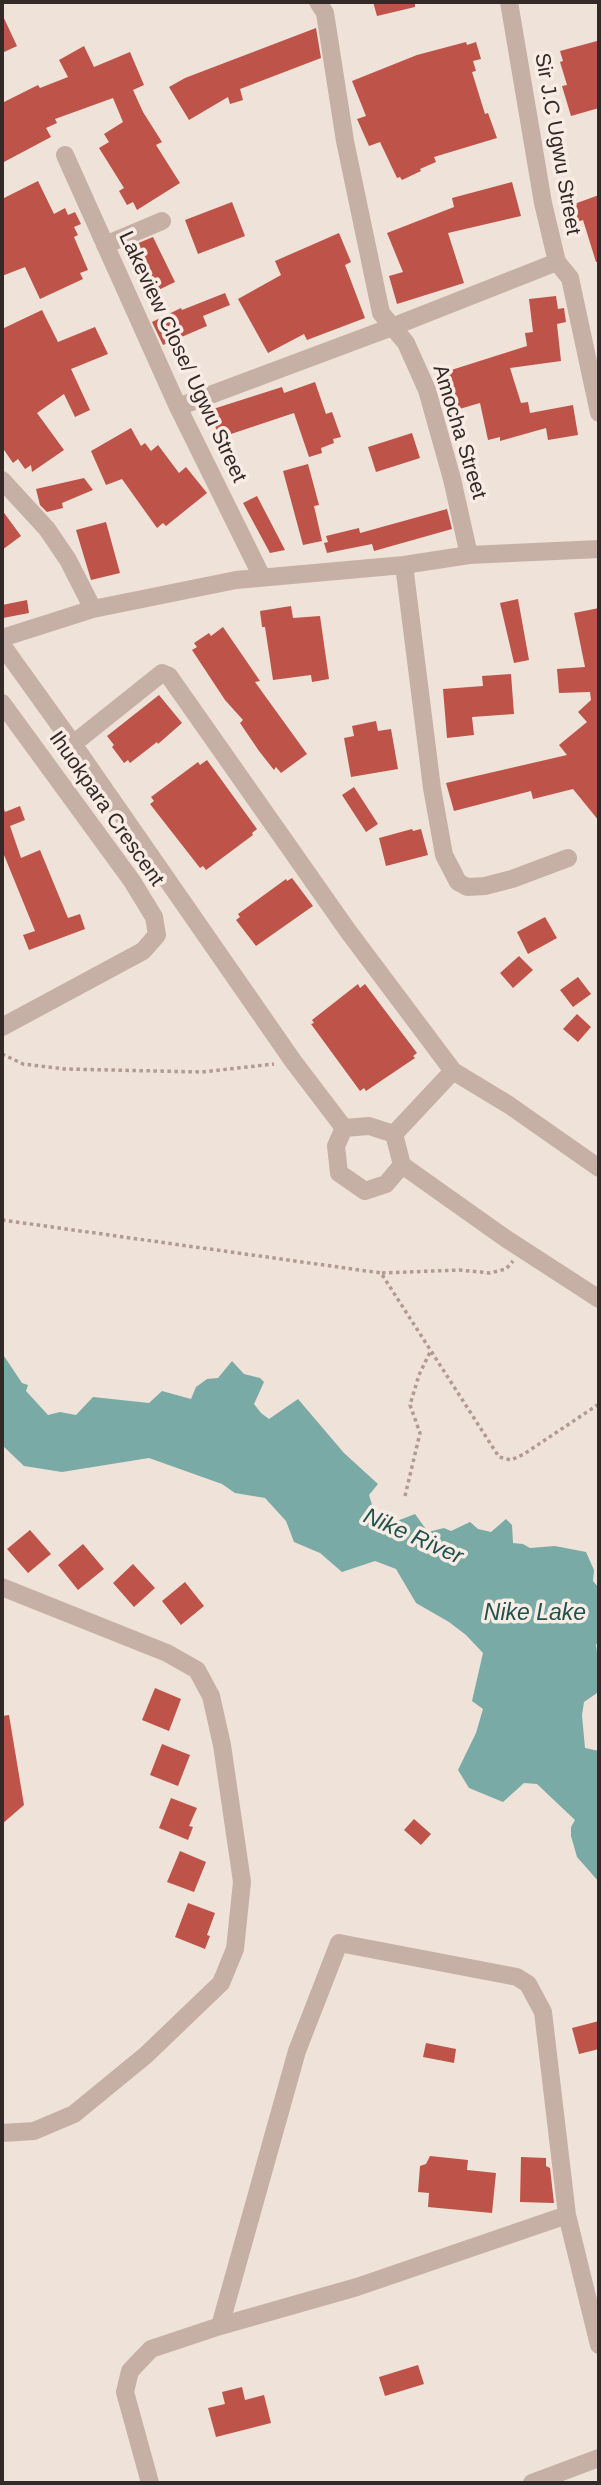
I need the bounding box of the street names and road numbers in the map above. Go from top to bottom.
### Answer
street label: Sir J.C Ugwu Street [529,51,585,237]
street label: Lakeview Close/ Ugwu Street [113,227,251,487]
street label: Amocha Street [427,362,491,502]
street label: Ihuokpara Crescent [43,727,169,891]

